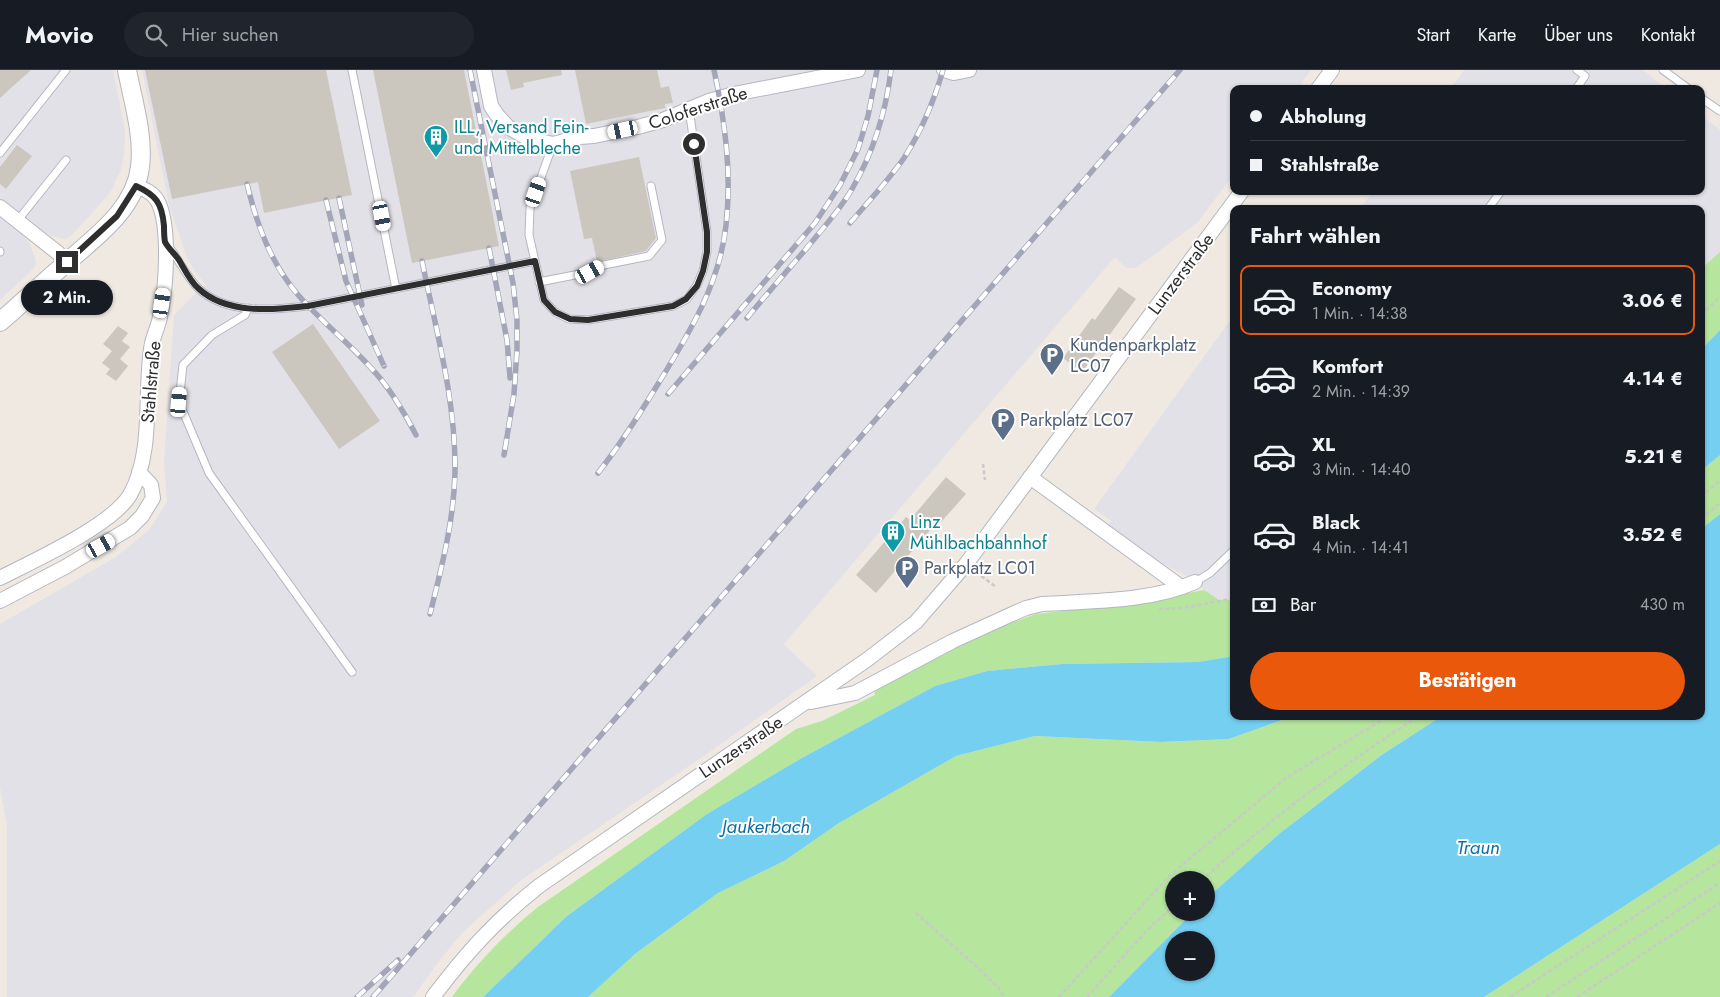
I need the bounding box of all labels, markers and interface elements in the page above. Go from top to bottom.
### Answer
search box [124,12,474,57]
text: Movio [25,17,94,52]
icon: search [142,21,170,49]
text: Hier suchen [182,21,279,48]
text: Start [1416,22,1450,48]
text: Karte [1478,22,1516,48]
text: Über uns [1544,22,1613,48]
text: Kontakt [1641,22,1695,48]
street label: Coloferstraße [645,80,751,136]
text: Abholung [1280,103,1366,130]
place label: ILL, Versand Fein- und Mittelbleche [454,114,589,161]
car [606,120,639,140]
building icon: ILL, Versand Fein- und Mittelbleche [423,124,449,158]
route start [683,133,705,155]
text: Stahlstraße [1280,151,1379,178]
car [524,175,547,209]
car [371,200,392,232]
text: Fahrt wählen [1250,219,1381,251]
street label: Lunzerstraße [1142,228,1220,320]
route end [56,251,78,273]
car [573,258,606,286]
text: Economy [1312,275,1392,302]
icon: car [1252,278,1297,323]
callout: 2 Min. [21,280,113,314]
text: 2 Min. [43,286,91,309]
car [152,287,171,319]
text: 3.06 € [1622,287,1683,314]
text: 1 Min. · 14:38 [1312,302,1408,325]
place label: Kundenparkplatz LC07 [1070,332,1197,379]
street label: Stahlstraße [134,340,168,424]
parking icon: Kundenparkplatz LC07 [1039,342,1065,376]
text: Komfort [1312,353,1383,380]
icon: car [1252,356,1297,401]
text: 4.14 € [1623,365,1683,392]
text: 2 Min. · 14:39 [1312,380,1410,403]
car [170,386,187,418]
parking icon: Parkplatz LC07 [990,407,1016,441]
place label: Parkplatz LC07 [1020,407,1134,433]
text: XL [1312,431,1335,458]
icon: car [1252,434,1297,479]
text: 5.21 € [1624,443,1683,470]
text: 3 Min. · 14:40 [1312,458,1411,481]
place label: Linz Mühlbachbahnhof [910,509,1048,556]
text: Black [1312,509,1360,536]
icon: car [1252,512,1297,557]
building icon: Linz Mühlbachbahnhof [880,519,906,553]
text: 3.52 € [1623,521,1683,548]
car [84,532,117,560]
text: 4 Min. · 14:41 [1312,536,1409,559]
parking icon: Parkplatz LC01 [894,555,920,589]
place label: Parkplatz LC01 [924,555,1036,581]
icon: cash [1250,591,1278,619]
text: Bar [1290,591,1316,618]
text: 430 m [1640,593,1685,616]
button: Bestätigen [1250,652,1685,710]
street label: Lunzerstraße [694,709,788,785]
water label: Jaukerbach [718,813,810,840]
water label: Traun [1456,834,1500,861]
map controls [1165,871,1215,981]
button: + [1165,871,1215,921]
button: − [1165,931,1215,981]

